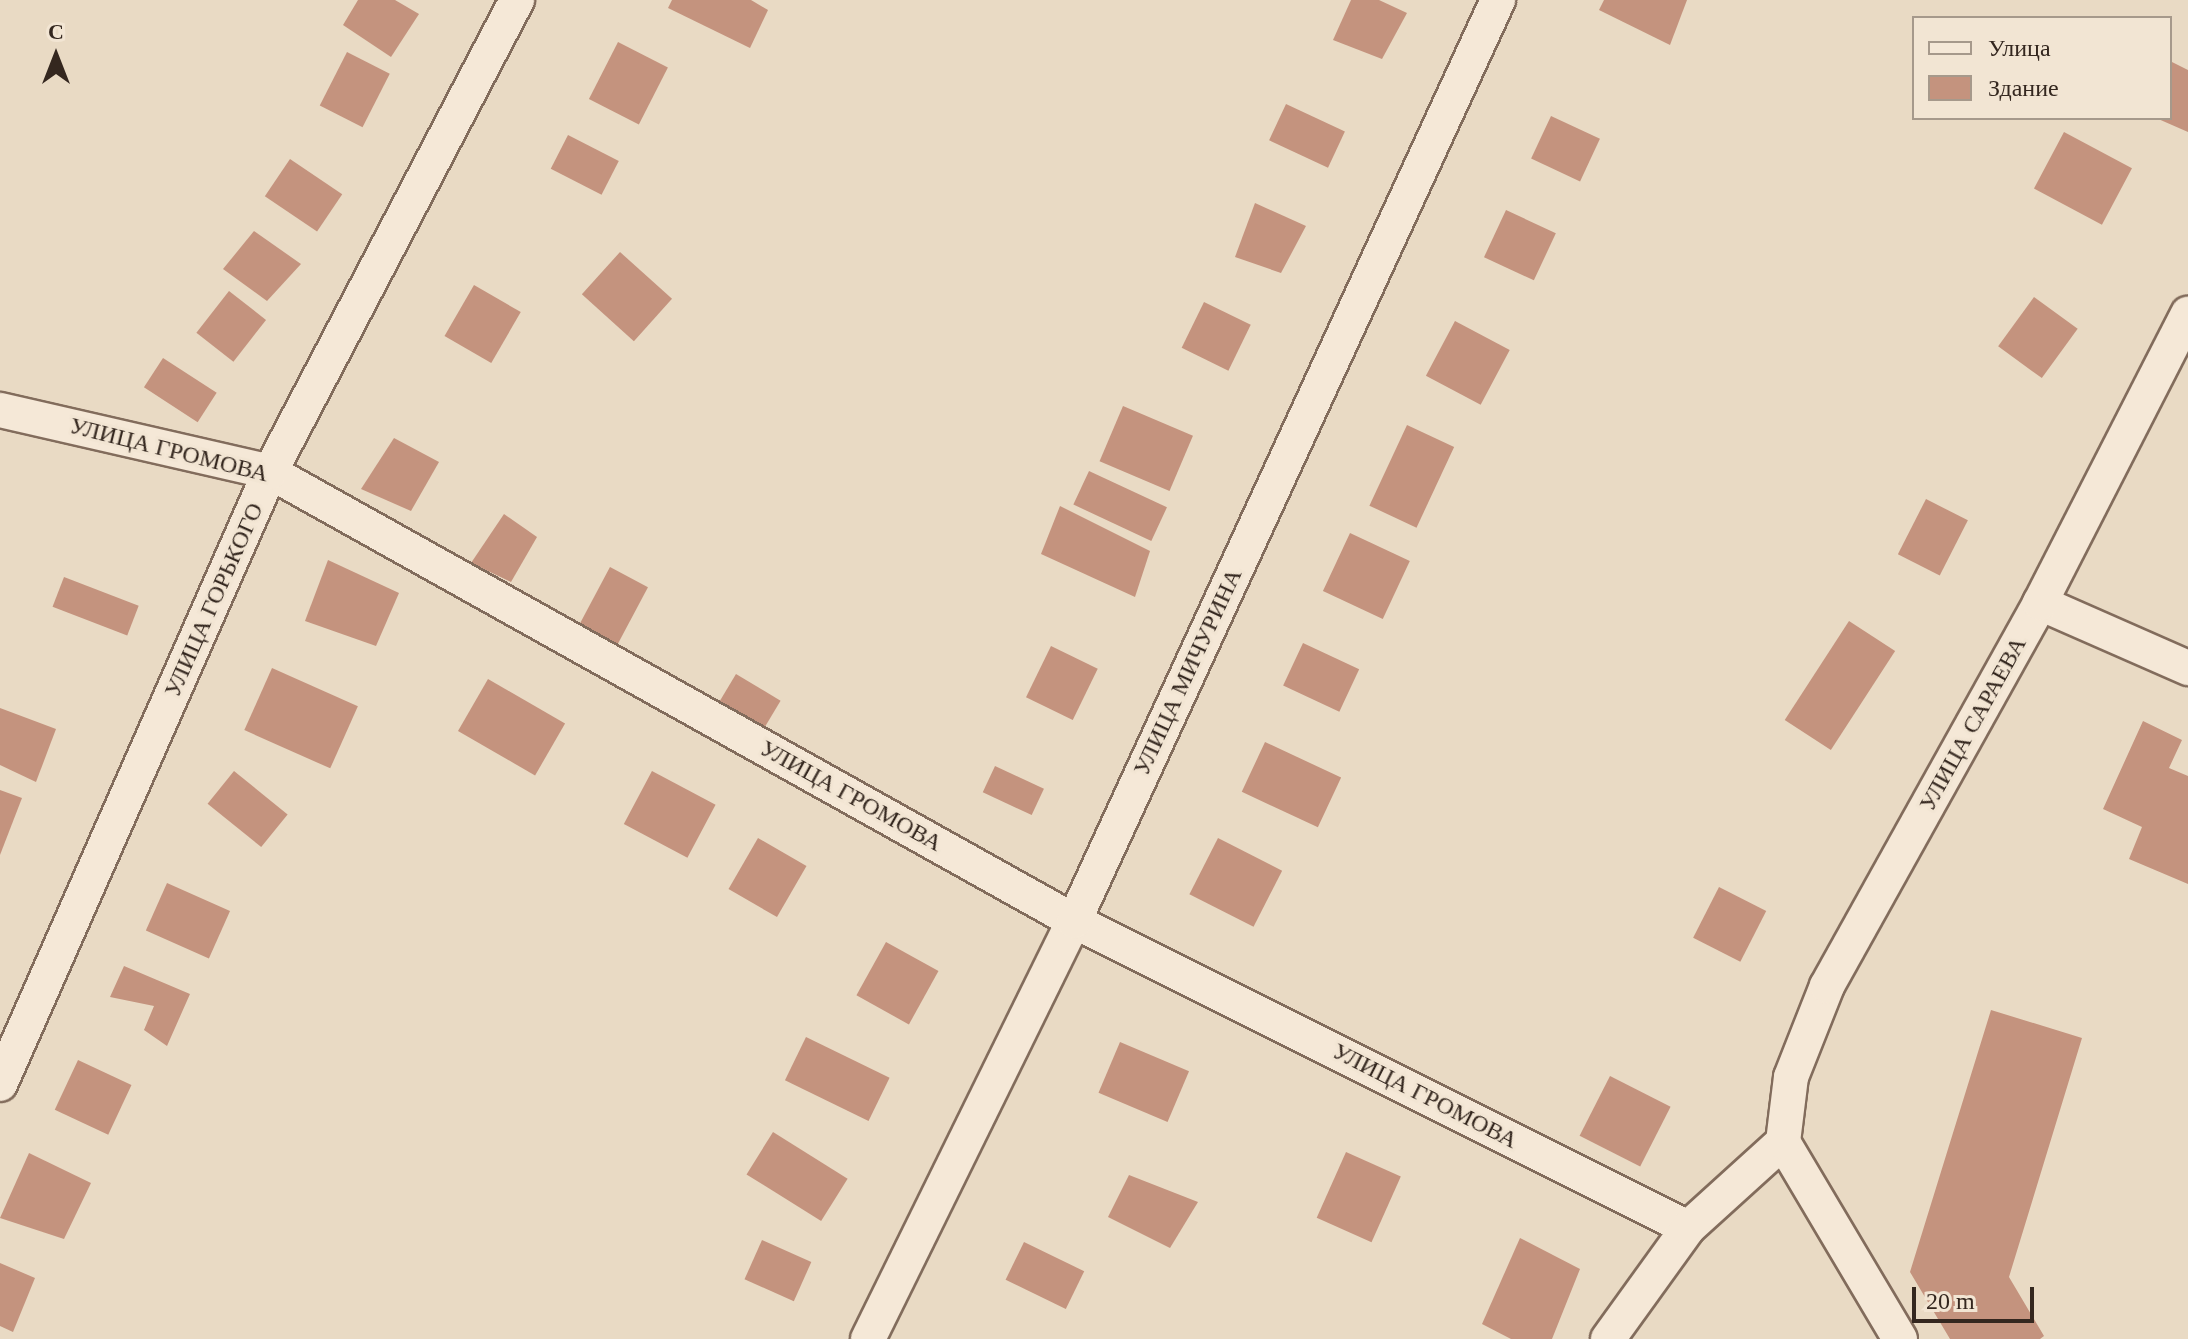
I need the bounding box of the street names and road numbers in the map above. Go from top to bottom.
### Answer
street label: УЛИЦА ГРОМОВА [67,411,271,489]
street label: УЛИЦА ГОРЬКОГО [158,498,270,702]
street label: УЛИЦА МИЧУРИНА [1127,564,1249,780]
street label: УЛИЦА САРАЕВА [1913,632,2033,816]
street label: УЛИЦА ГРОМОВА [755,734,947,858]
street label: УЛИЦА ГРОМОВА [1328,1037,1522,1155]

